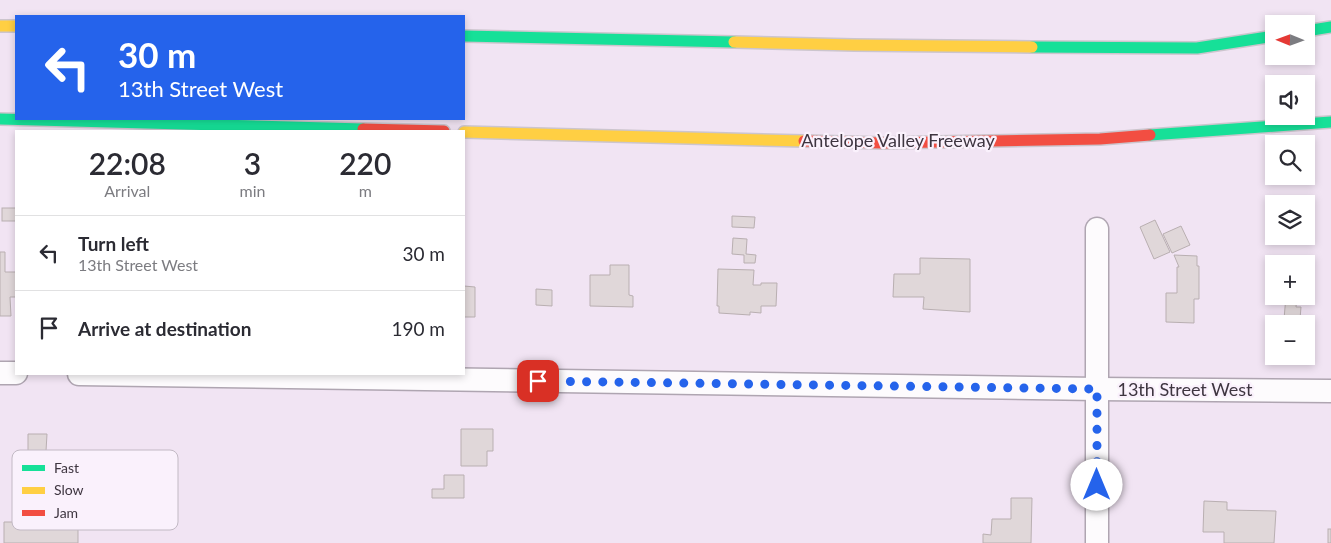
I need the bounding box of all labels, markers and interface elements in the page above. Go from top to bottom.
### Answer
north arrow [1265,15,1315,65]
map controls [1265,15,1315,365]
text: 30 m [118,33,196,75]
icon: left [35,35,100,100]
text: 13th Street West [118,75,283,102]
button: sound [1265,75,1315,125]
street label: Antelope Valley Freeway [801,129,995,151]
button: search [1265,135,1315,185]
text: 22:08 [89,145,166,181]
text: 3 [244,145,261,181]
text: 220 [339,145,391,181]
text: Arrival [104,181,150,200]
text: min [240,181,265,200]
text: m [359,181,372,200]
button: layers [1265,195,1315,245]
text: Turn left [78,232,149,255]
icon: left [35,239,63,267]
text: 30 m [402,242,445,265]
text: 13th Street West [78,255,198,274]
button: + [1265,255,1315,305]
icon: arrive [35,314,63,342]
button: − [1265,315,1315,365]
text: Arrive at destination [78,317,251,340]
text: 190 m [391,317,445,340]
pin [517,360,559,402]
icon: arrive [524,367,552,395]
street label: 13th Street West [1117,378,1253,400]
legend [12,450,178,530]
position arrow [1070,458,1122,510]
text: Fast [54,459,79,476]
text: Slow [54,481,84,498]
text: Jam [54,504,78,521]

